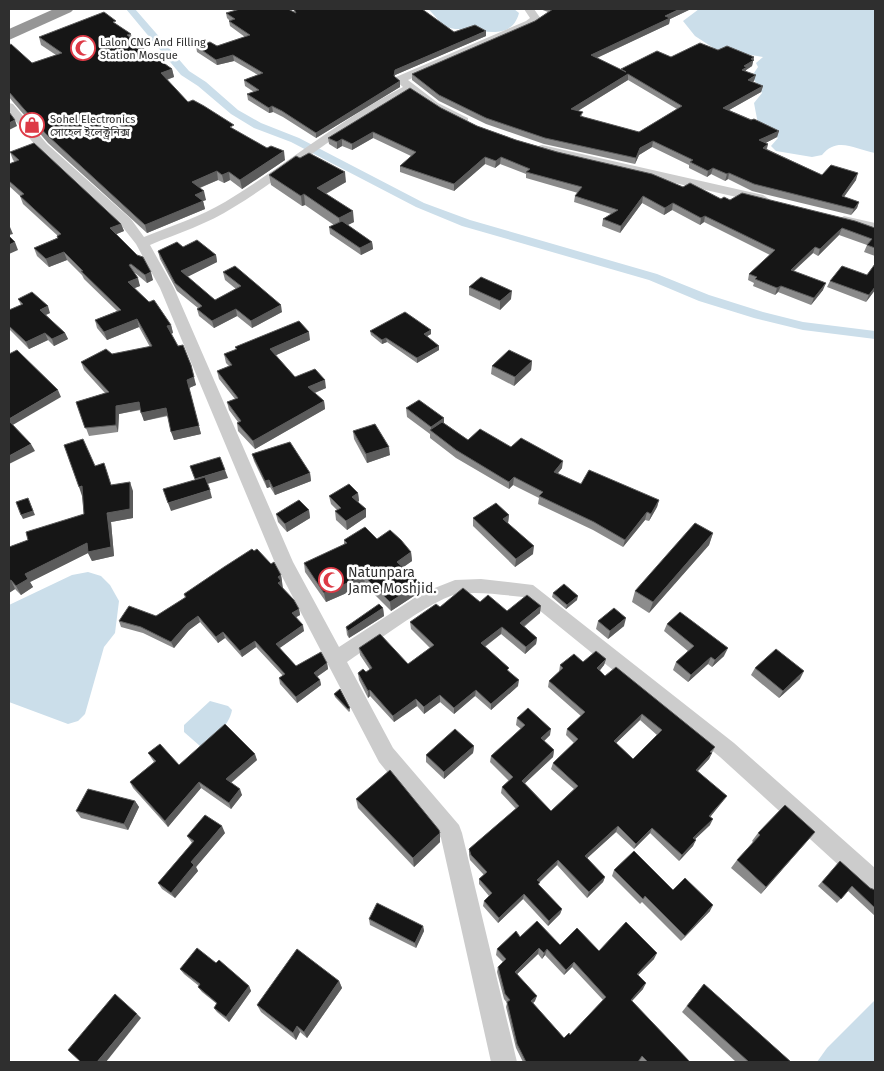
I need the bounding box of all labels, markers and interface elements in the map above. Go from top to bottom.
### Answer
mosque icon: Lalon CNG And Filling Station Mosque [70,35,96,61]
place label: Lalon CNG And Filling Station Mosque [100,36,206,62]
shop icon: Sohel Electronics সোহেল ইলেক্ট্রনিক্স [19,112,45,138]
place label: Sohel Electronics সোহেল ইলেক্ট্রনিক্স [50,113,135,140]
place label: Natunpara Jame Moshjid. [348,564,437,597]
mosque icon: Natunpara Jame Moshjid. [318,567,344,593]

